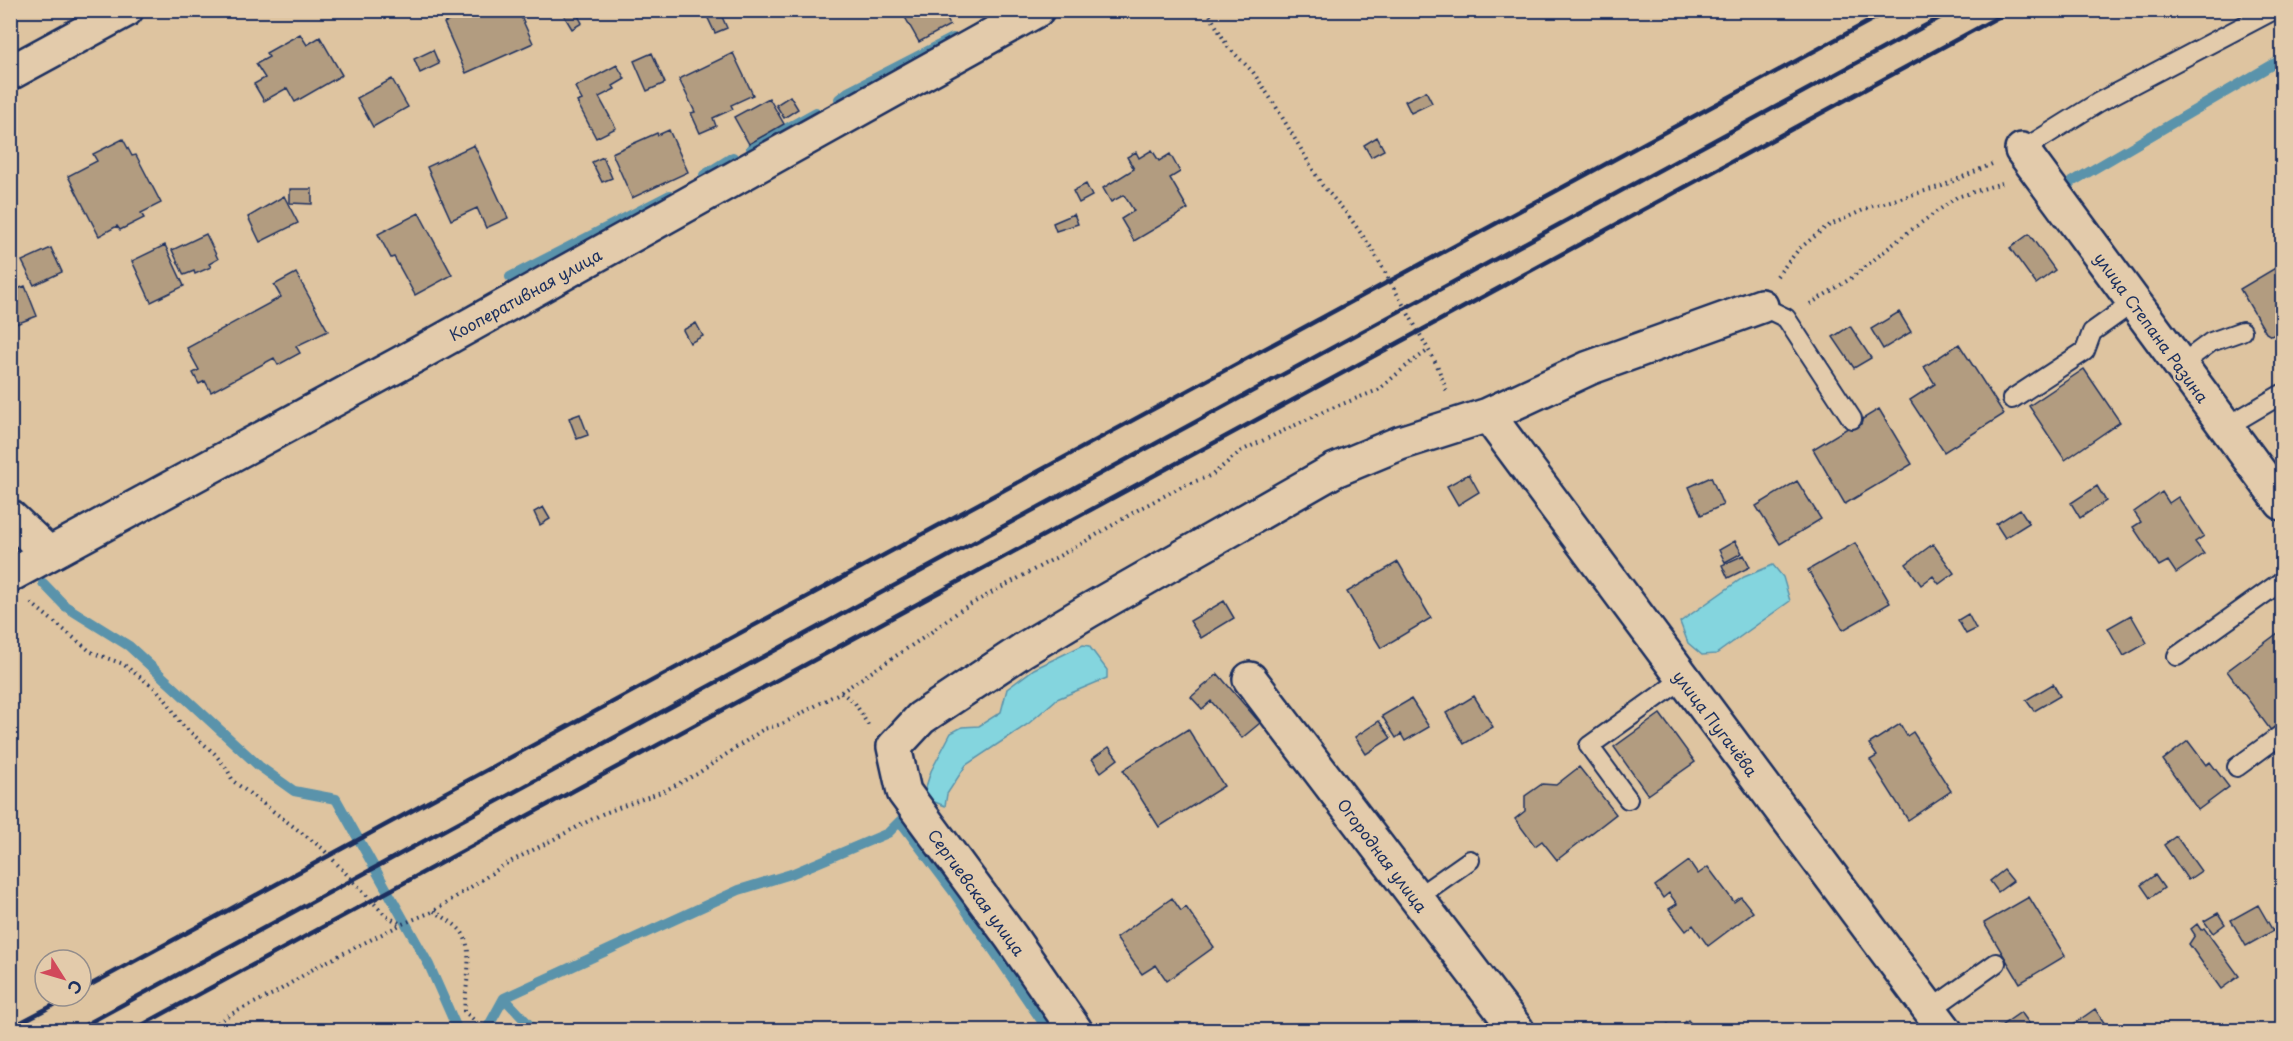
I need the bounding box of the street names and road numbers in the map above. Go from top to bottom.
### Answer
street label: Кооперативная улица [444,242,606,346]
street label: улица Степана Разина [2089,247,2215,407]
street label: улица Пугачёва [1668,665,1764,781]
street label: Огородная улица [1332,793,1434,917]
street label: Сергиевская улица [923,824,1031,960]

